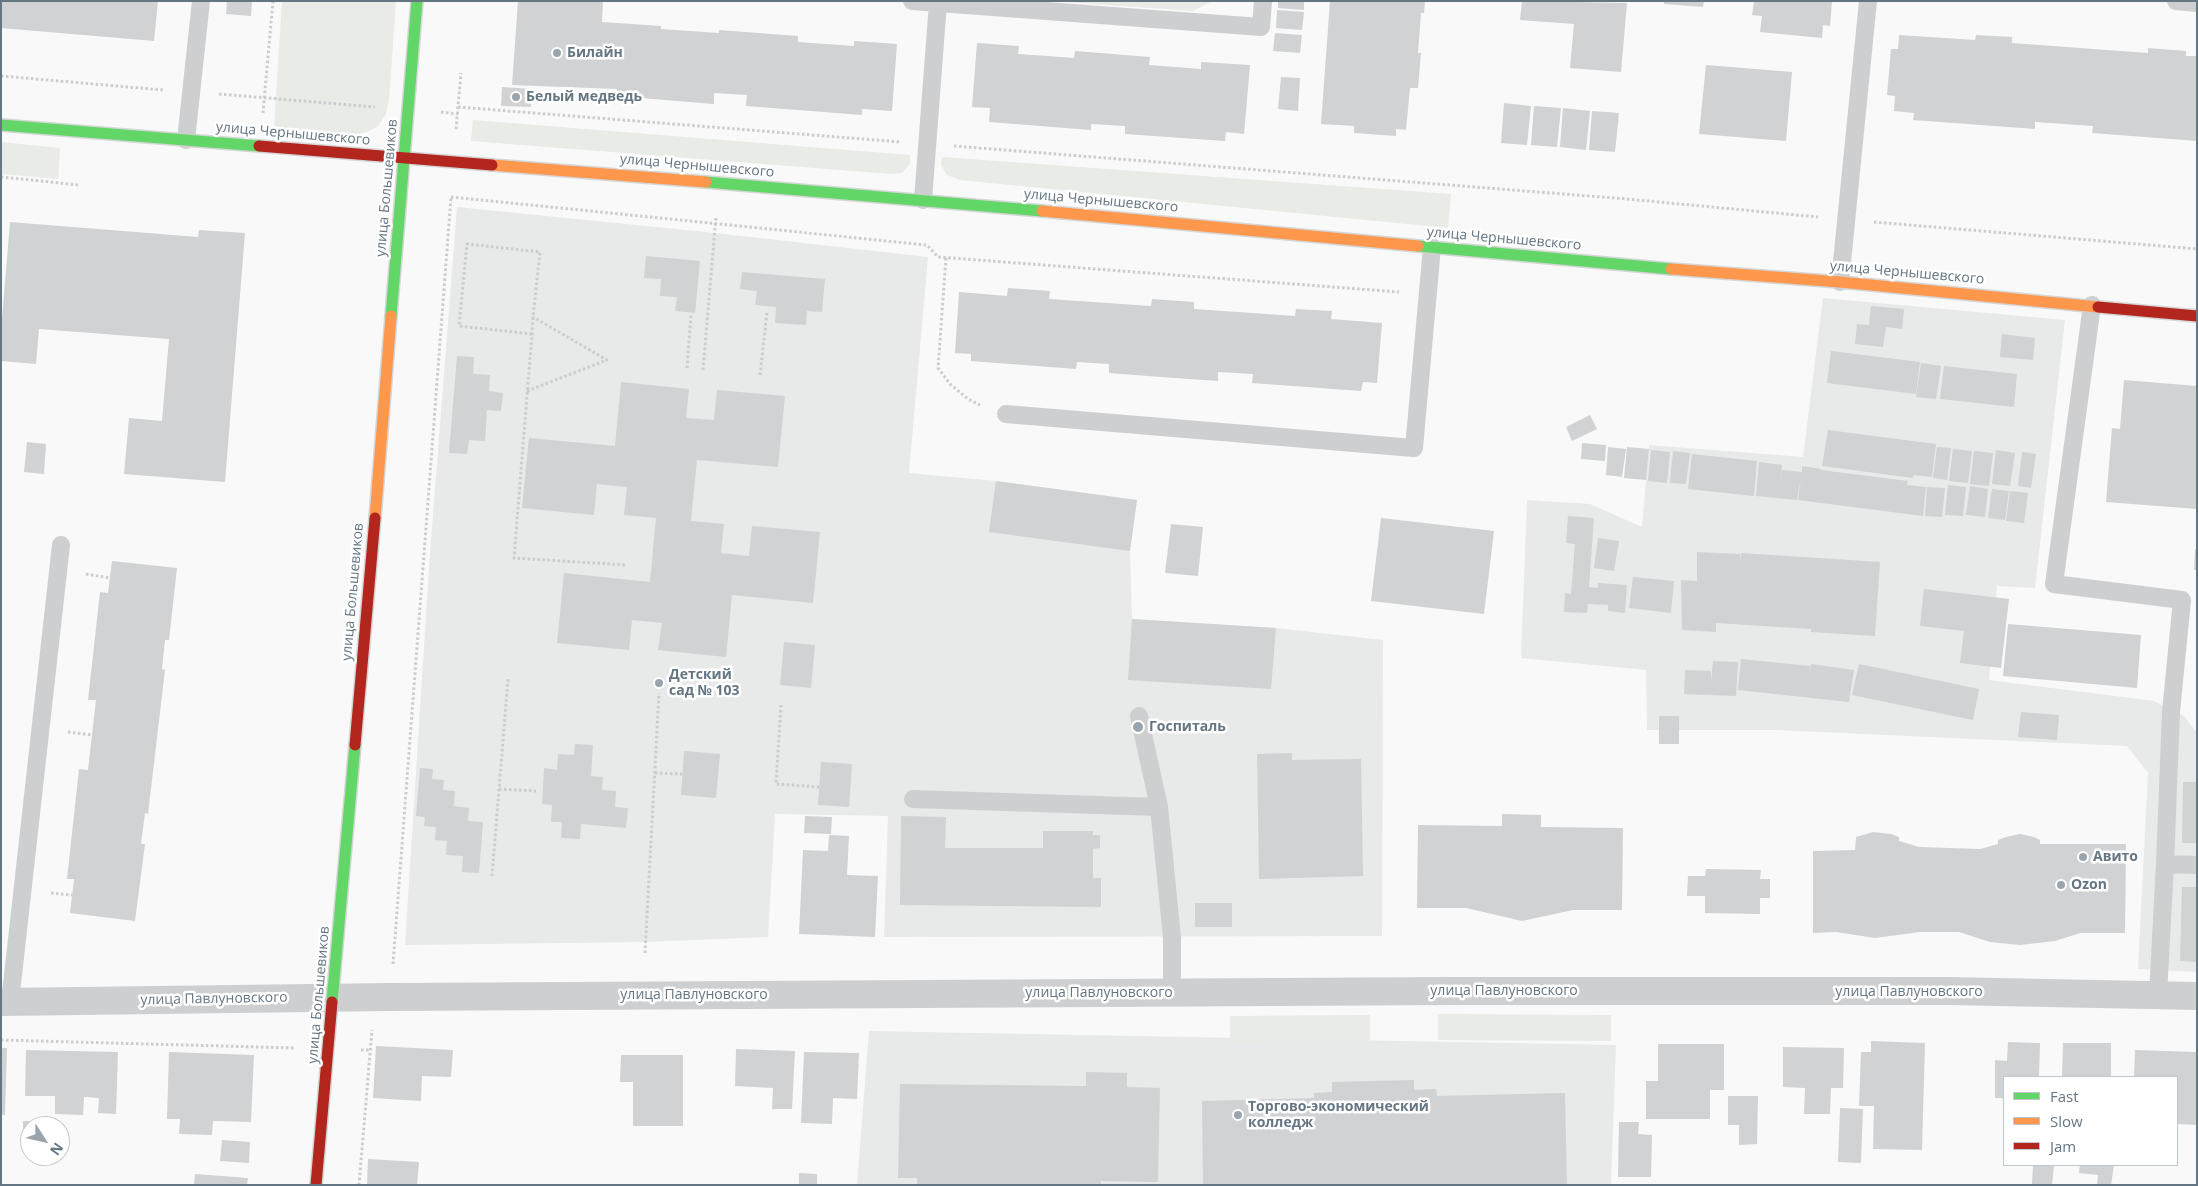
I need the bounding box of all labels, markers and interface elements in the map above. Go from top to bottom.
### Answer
place label: Билайн [567,45,623,61]
marker: Билайн [551,47,563,59]
place label: Белый медведь [526,89,642,105]
marker: Белый медведь [510,91,522,103]
street label: улица Большевиков [373,118,401,258]
street label: улица Чернышевского [215,119,371,149]
street label: улица Чернышевского [619,151,775,181]
street label: улица Чернышевского [1023,186,1179,216]
street label: улица Чернышевского [1426,224,1582,254]
street label: улица Чернышевского [1829,258,1985,288]
street label: улица Большевиков [339,522,367,662]
place label: Детский сад № 103 [669,667,740,700]
marker: Детский сад № 103 [653,677,665,689]
place label: Госпиталь [1149,719,1226,735]
marker: Госпиталь [1131,720,1145,734]
place label: Авито [2093,849,2138,865]
marker: Авито [2077,851,2089,863]
place label: Ozon [2071,877,2107,893]
marker: Ozon [2055,879,2067,891]
street label: улица Большевиков [305,925,333,1065]
street label: улица Павлуновского [1430,983,1578,999]
street label: улица Павлуновского [1835,984,1983,1000]
street label: улица Павлуновского [1025,985,1173,1001]
street label: улица Павлуновского [620,987,768,1003]
street label: улица Павлуновского [140,989,288,1009]
legend [2003,1076,2178,1166]
text: Fast [2050,1086,2079,1106]
place label: Торгово-экономический колледж [1248,1099,1429,1132]
marker: Торгово-экономический колледж [1232,1109,1244,1121]
text: Slow [2050,1111,2083,1131]
north arrow [20,1116,70,1166]
text: Jam [2050,1136,2076,1156]
text: N [46,1139,68,1159]

